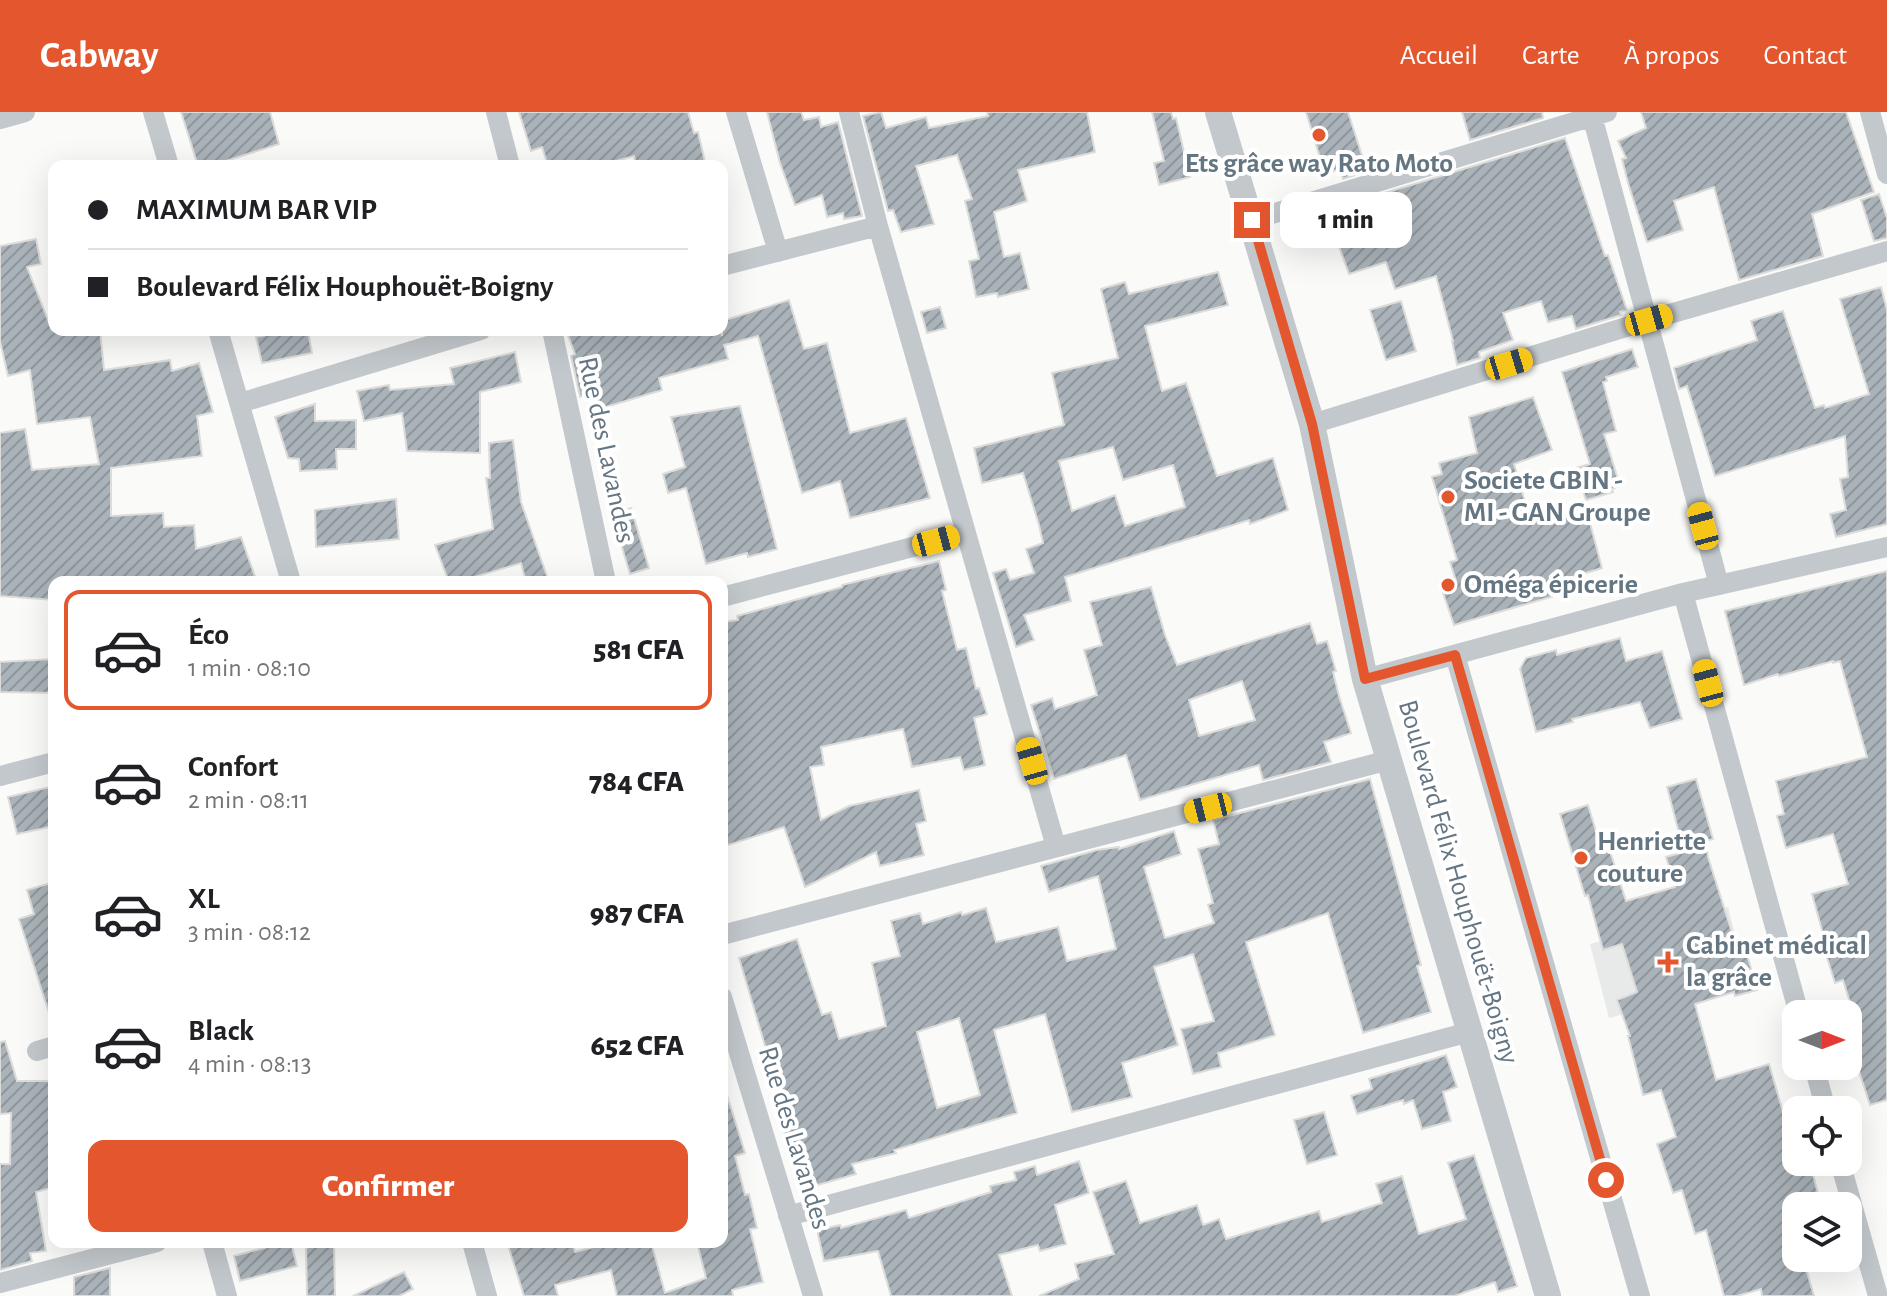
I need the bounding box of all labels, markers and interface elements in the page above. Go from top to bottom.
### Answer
text: Cabway [40,37,158,75]
text: Accueil [1400,42,1478,70]
text: Carte [1522,42,1580,70]
text: À propos [1624,42,1720,70]
text: Contact [1764,42,1847,70]
marker: Ets grâce way Rato Moto [1310,126,1328,144]
place label: Ets grâce way Rato Moto [1185,150,1453,178]
callout: 1 min [1280,192,1412,248]
text: MAXIMUM BAR VIP [136,195,377,225]
route end [1234,202,1270,238]
text: 1 min [1318,207,1374,233]
text: Boulevard Félix Houphouët-Boigny [136,272,553,302]
car [1623,302,1675,338]
car [1483,346,1535,382]
street label: Rue des Lavandes [573,354,639,546]
place label: Societe GBIN - MI - GAN Groupe [1464,467,1651,527]
marker: Societe GBIN - MI - GAN Groupe [1439,488,1457,506]
car [1685,500,1721,552]
car [910,523,962,559]
place label: Oméga épicerie [1464,571,1638,599]
marker: Oméga épicerie [1439,576,1457,594]
icon: car [92,614,164,686]
text: Éco [188,620,229,650]
text: 581 CFA [593,635,684,665]
text: 1 min · 08:10 [188,655,311,681]
car [1690,657,1726,709]
street label: Boulevard Félix Houphouët-Boigny [1393,697,1523,1067]
car [1014,735,1050,787]
icon: car [92,746,164,818]
text: Confort [188,752,278,782]
text: 784 CFA [589,767,684,797]
text: 2 min · 08:11 [188,787,309,813]
car [1182,791,1234,825]
place label: Henriette couture [1597,828,1706,888]
marker: Henriette couture [1572,849,1590,867]
icon: car [92,878,164,950]
text: XL [188,884,220,914]
text: 987 CFA [590,899,684,929]
text: 3 min · 08:12 [188,919,311,945]
place label: Cabinet médical la grâce [1686,932,1867,992]
marker: Cabinet médical la grâce [1657,951,1679,973]
north arrow [1782,1000,1862,1080]
map controls [1782,1000,1862,1272]
icon: car [92,1010,164,1082]
text: Black [188,1016,254,1046]
text: 652 CFA [590,1031,684,1061]
street label: Rue des Lavandes [753,1043,835,1233]
text: 4 min · 08:13 [188,1051,312,1077]
button: locate [1782,1096,1862,1176]
button: Confirmer [88,1140,688,1232]
route start [1588,1162,1624,1198]
button: layers [1782,1192,1862,1272]

